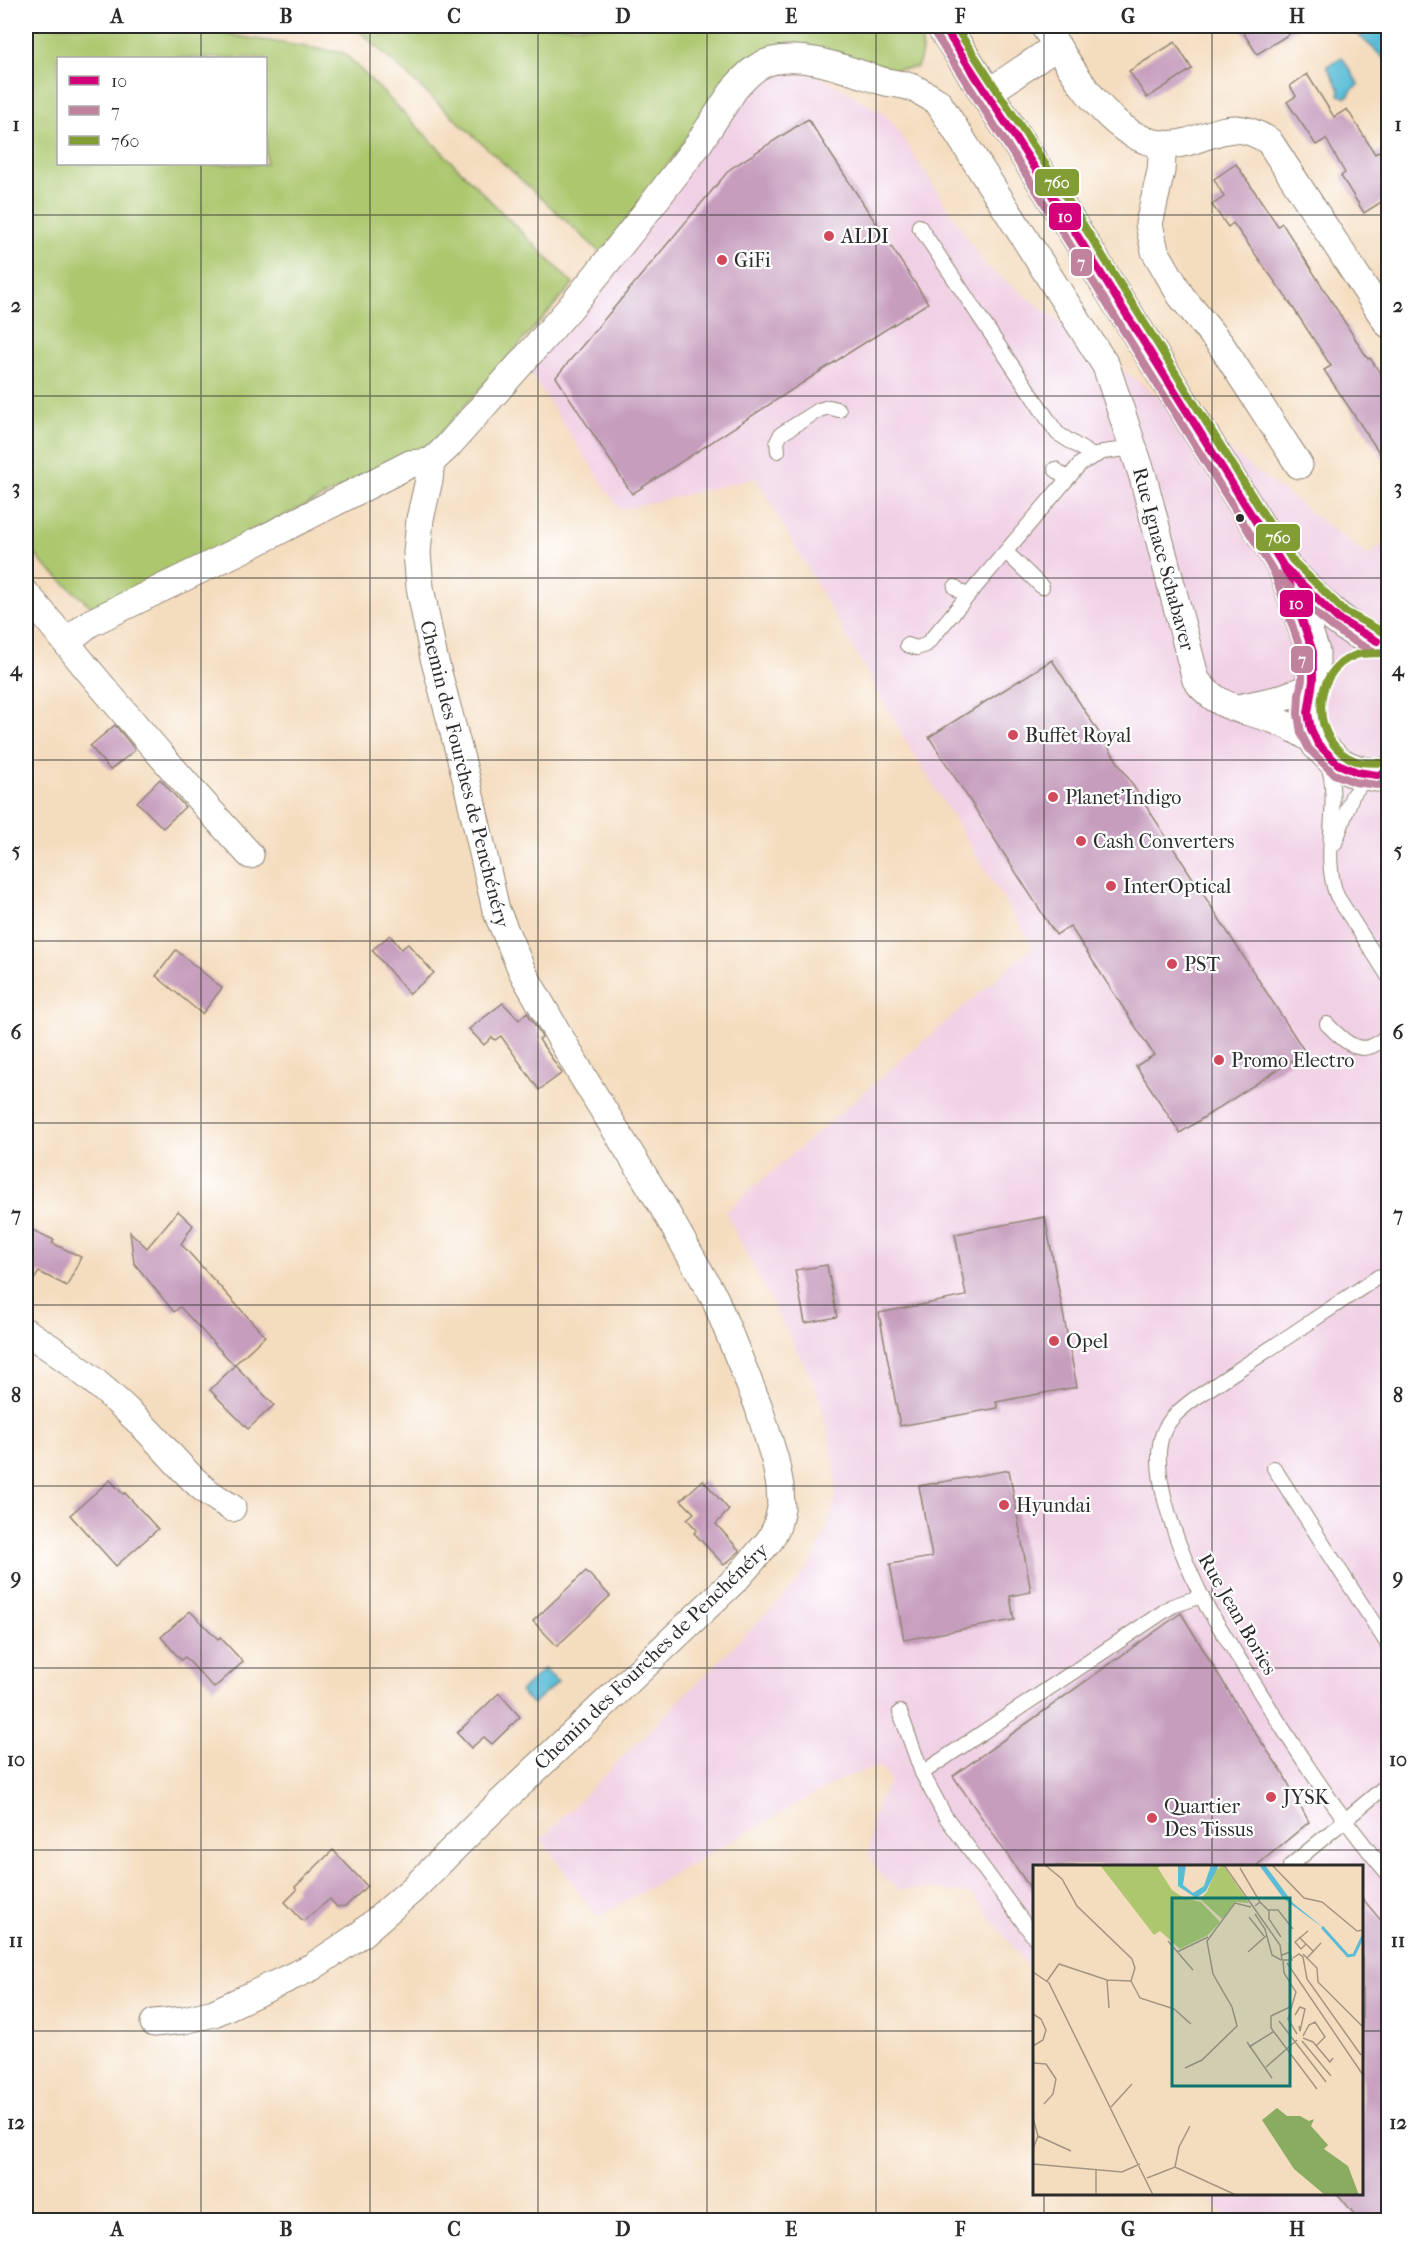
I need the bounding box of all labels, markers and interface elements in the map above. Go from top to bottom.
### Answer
text: A [109,5,125,28]
text: B [279,5,293,28]
text: C [447,5,461,28]
text: D [615,5,631,28]
text: E [785,5,797,28]
text: F [954,5,966,28]
text: G [1121,5,1135,28]
text: H [1289,5,1305,28]
legend [57,57,267,165]
text: 10 [111,71,127,92]
text: 7 [111,101,120,122]
text: 1 [12,113,20,136]
text: 1 [1394,113,1402,136]
text: 760 [111,131,139,152]
line badge: 760 [1034,168,1080,197]
text: 760 [1043,173,1070,192]
line badge: 10 [1048,202,1082,231]
text: 10 [1058,207,1072,226]
place label: ALDI [840,225,889,248]
marker: ALDI [822,229,836,243]
line badge: 7 [1070,248,1093,277]
place label: GiFi [734,249,771,272]
marker: GiFi [715,253,729,267]
text: 7 [1076,253,1085,272]
text: 2 [11,294,21,317]
text: 2 [1393,294,1403,317]
street label: Rue Ignace Schabaver [1128,465,1199,654]
text: 3 [12,476,20,499]
text: 3 [1394,476,1402,499]
unlabelled marker [1234,512,1246,524]
line badge: 760 [1255,523,1301,552]
text: 760 [1264,528,1291,547]
line badge: 10 [1279,589,1314,618]
text: 10 [1289,594,1303,613]
street label: Chemin des Fourches de Penchénéry [415,618,514,931]
line badge: 7 [1290,645,1314,674]
text: 7 [1297,650,1306,669]
text: 4 [9,658,23,682]
text: 4 [1391,658,1405,682]
place label: Buffet Royal [1025,724,1132,747]
marker: Buffet Royal [1006,728,1020,742]
place label: Planet'Indigo [1065,786,1181,809]
marker: Planet'Indigo [1046,790,1060,804]
place label: Cash Converters [1093,830,1234,853]
marker: Cash Converters [1074,834,1088,848]
text: 5 [12,839,21,862]
text: 5 [1394,839,1403,862]
place label: InterOptical [1123,875,1232,898]
marker: InterOptical [1104,879,1118,893]
place label: PST [1184,953,1220,976]
marker: PST [1165,957,1179,971]
text: 6 [11,1021,23,1044]
text: 6 [1393,1021,1405,1044]
place label: Promo Electro [1231,1049,1354,1072]
marker: Promo Electro [1212,1053,1226,1067]
text: 7 [10,1203,21,1226]
text: 7 [1392,1203,1403,1226]
place label: Opel [1066,1330,1109,1353]
marker: Opel [1047,1334,1061,1348]
text: 8 [11,1384,21,1407]
text: 8 [1393,1384,1403,1407]
place label: Hyundai [1016,1494,1091,1517]
marker: Hyundai [997,1498,1011,1512]
street label: Chemin des Fourches de Penchénéry [530,1538,774,1774]
street label: Rue Jean Bories [1194,1549,1282,1679]
text: 9 [10,1566,21,1589]
text: 9 [1392,1566,1403,1589]
text: 10 [7,1748,25,1771]
text: 10 [1389,1748,1407,1771]
place label: JYSK [1281,1786,1331,1809]
marker: JYSK [1264,1790,1278,1804]
place label: Quartier Des Tissus [1164,1795,1253,1841]
marker: Quartier Des Tissus [1145,1811,1159,1825]
inset map [1033,1865,1363,2195]
text: 11 [9,1929,23,1952]
text: 11 [1391,1929,1405,1952]
text: 12 [7,2111,25,2134]
text: 12 [1389,2111,1407,2134]
text: A [109,2218,125,2241]
text: B [279,2218,293,2241]
text: C [447,2218,461,2241]
text: D [615,2218,631,2241]
text: E [785,2218,797,2241]
text: F [954,2218,966,2241]
text: G [1121,2218,1135,2241]
text: H [1289,2218,1305,2241]

